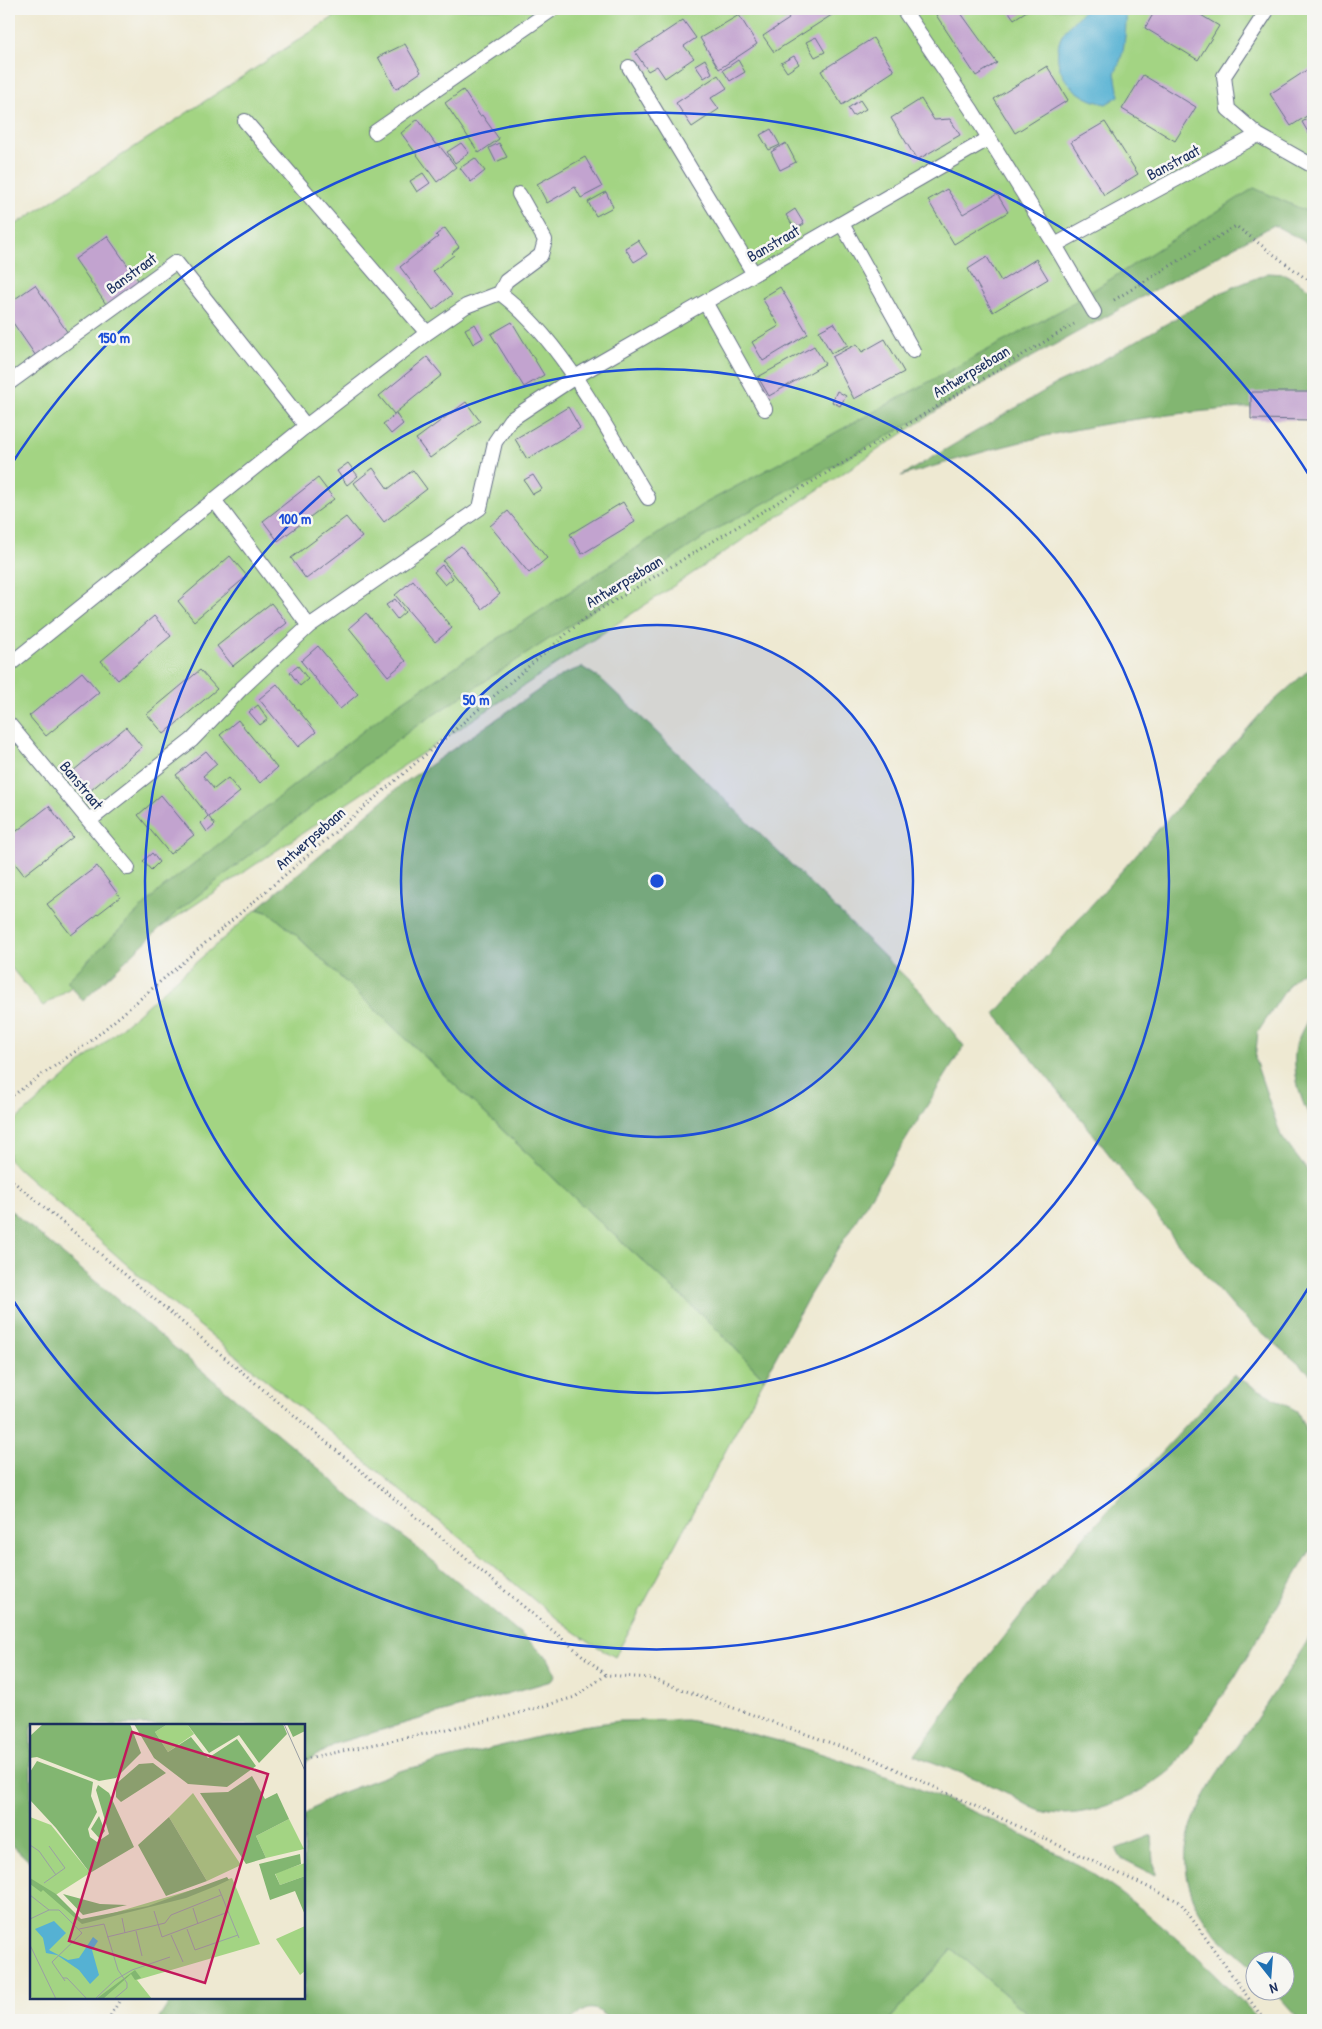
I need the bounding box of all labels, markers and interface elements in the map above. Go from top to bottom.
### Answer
street label: Banstraat [1142,139,1204,185]
street label: Banstraat [743,219,804,267]
street label: Banstraat [101,247,161,299]
text: 150 m [98,327,130,348]
street label: Antwerpsebaan [928,339,1014,403]
text: 100 m [279,508,311,529]
street label: Antwerpsebaan [581,549,667,613]
text: 50 m [463,689,489,710]
street label: Banstraat [55,756,109,814]
street label: Antwerpsebaan [270,801,350,875]
centre of rings [648,872,666,890]
inset map [30,1724,305,1999]
north arrow [1244,1952,1294,2002]
text: N [1267,1979,1280,1999]

